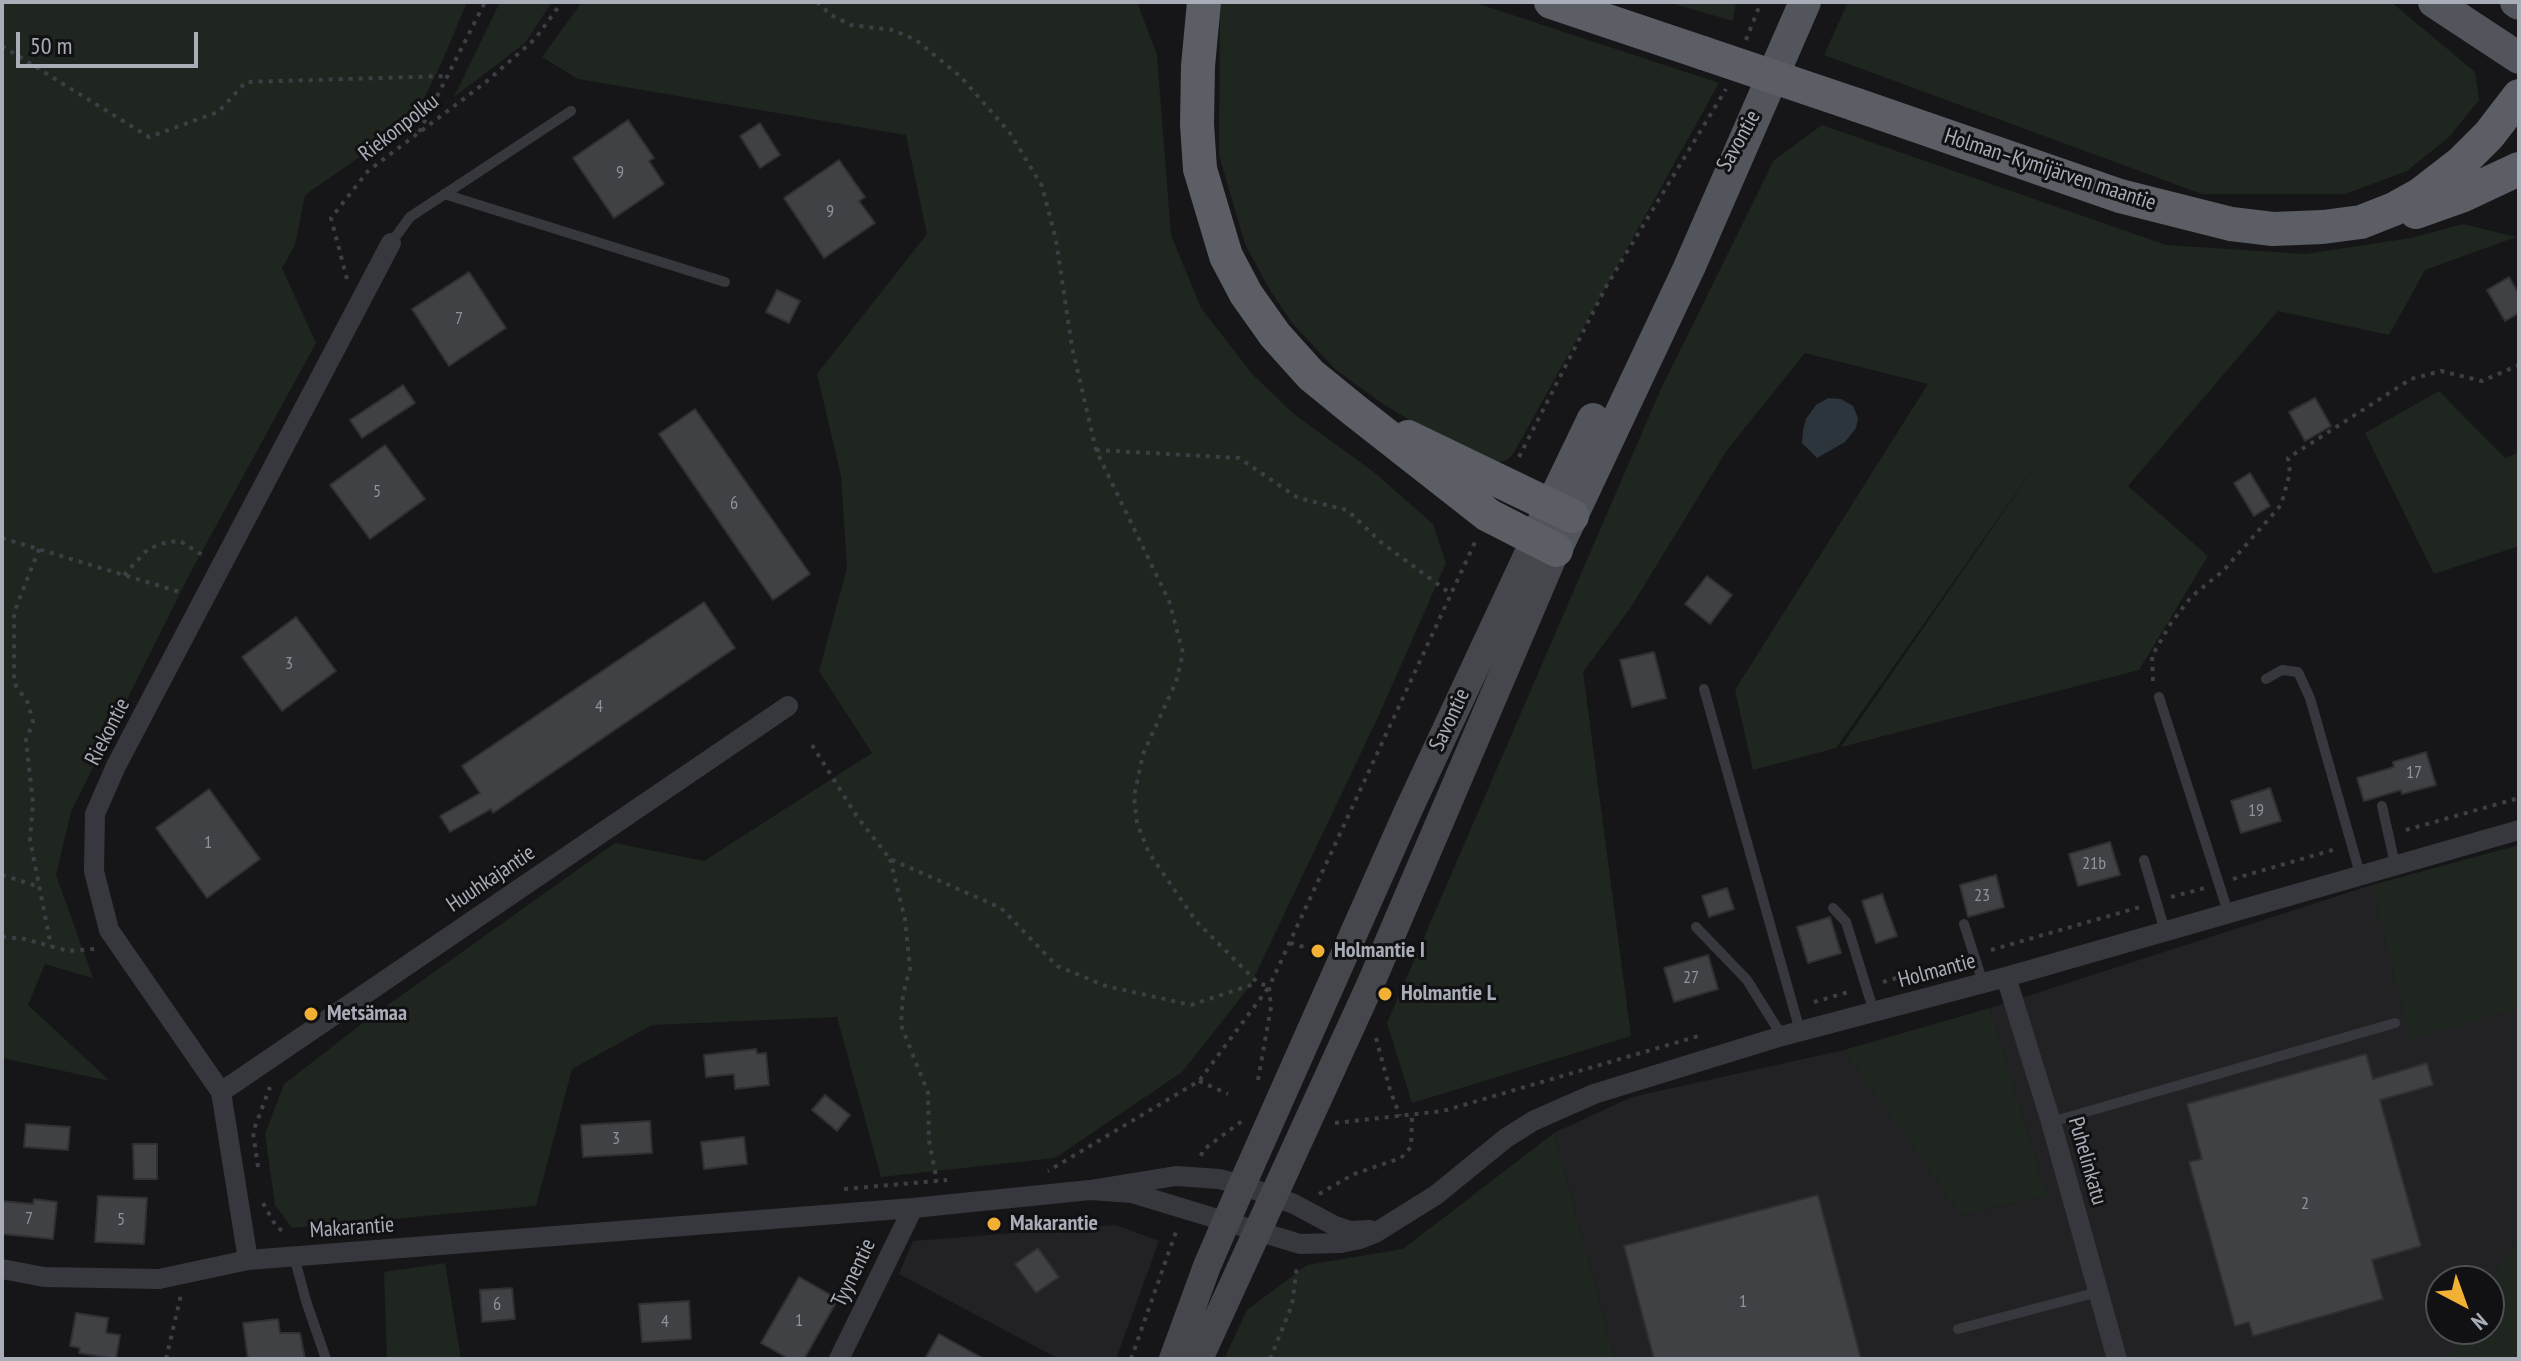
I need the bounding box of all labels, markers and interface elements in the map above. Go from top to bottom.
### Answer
scale bar [20,16,202,66]
text: 50 m [30,30,72,61]
street label: Riekonpolku [354,89,444,167]
street label: Savontie [1711,106,1767,176]
street label: Holman–Kymijärven maantie [1941,123,2159,217]
house number: 9 [616,162,624,184]
house number: 9 [826,201,834,223]
house number: 7 [455,308,463,330]
house number: 5 [373,481,381,503]
house number: 6 [730,493,738,515]
house number: 3 [285,653,293,675]
street label: Savontie [1424,685,1476,755]
street label: Riekontie [80,694,136,770]
house number: 4 [595,696,603,718]
house number: 17 [2406,762,2422,784]
house number: 19 [2248,800,2264,822]
house number: 1 [204,832,212,854]
street label: Huuhkajantie [442,840,540,918]
house number: 21b [2082,853,2106,875]
house number: 23 [1974,885,1990,907]
place label: Holmantie I [1334,938,1425,964]
marker: Holmantie I [1309,942,1327,960]
street label: Holmantie [1895,948,1979,994]
house number: 27 [1683,967,1699,989]
place label: Holmantie L [1401,981,1496,1007]
marker: Holmantie L [1376,985,1394,1003]
place label: Metsämaa [327,1001,407,1027]
marker: Metsämaa [302,1005,320,1023]
street label: Puhelinkatu [2062,1114,2112,1208]
house number: 3 [612,1128,620,1150]
house number: 2 [2301,1193,2309,1215]
house number: 7 [25,1208,33,1230]
house number: 5 [117,1209,125,1231]
place label: Makarantie [1010,1211,1098,1237]
street label: Makarantie [309,1212,395,1244]
marker: Makarantie [985,1215,1003,1233]
street label: Tyynentie [826,1235,882,1311]
north arrow [2425,1265,2505,1345]
house number: 1 [1739,1291,1747,1313]
house number: 6 [493,1294,501,1316]
text: N [2466,1307,2493,1336]
house number: 1 [795,1310,803,1332]
house number: 4 [661,1311,669,1333]

